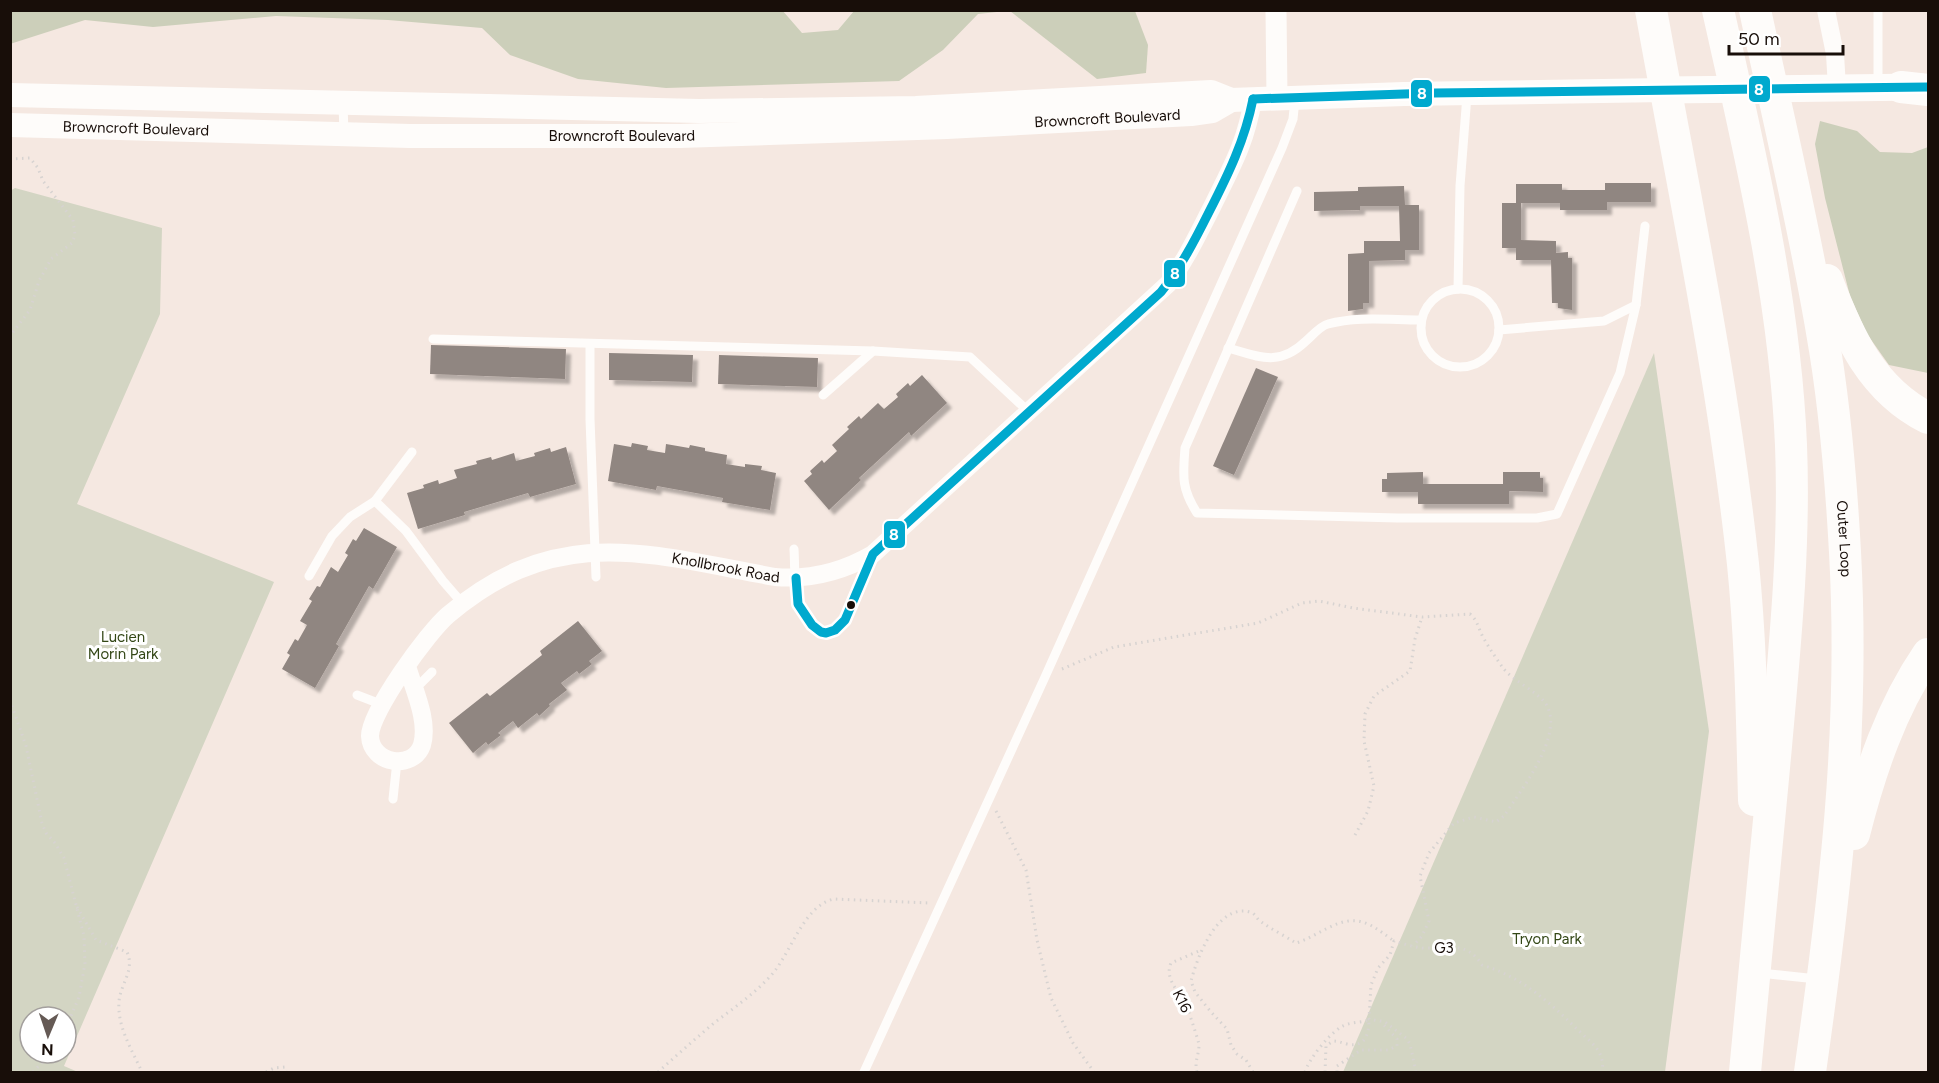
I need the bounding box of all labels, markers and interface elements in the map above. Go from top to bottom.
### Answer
scale bar [1729,18,1843,56]
text: 50 m [1738,28,1780,50]
line badge: 8 [1748,75,1771,103]
line badge: 8 [1410,79,1433,108]
text: 8 [1754,80,1764,99]
text: 8 [1417,84,1427,103]
street label: Browncroft Boulevard [1034,106,1181,131]
street label: Browncroft Boulevard [62,117,209,139]
street label: Browncroft Boulevard [549,126,695,145]
line badge: 8 [1163,259,1186,288]
text: 8 [1170,264,1180,283]
street label: Outer Loop [1833,500,1855,578]
line badge: 8 [883,520,906,549]
text: 8 [889,525,899,544]
street label: Knollbrook Road [670,549,780,586]
unlabelled marker [845,599,857,611]
park label: Lucien Morin Park [88,628,159,663]
park label: Tryon Park [1512,930,1583,948]
street label: G3 [1434,939,1454,957]
street label: K16 [1169,986,1196,1016]
north arrow [18,1005,78,1065]
text: N [41,1040,54,1059]

